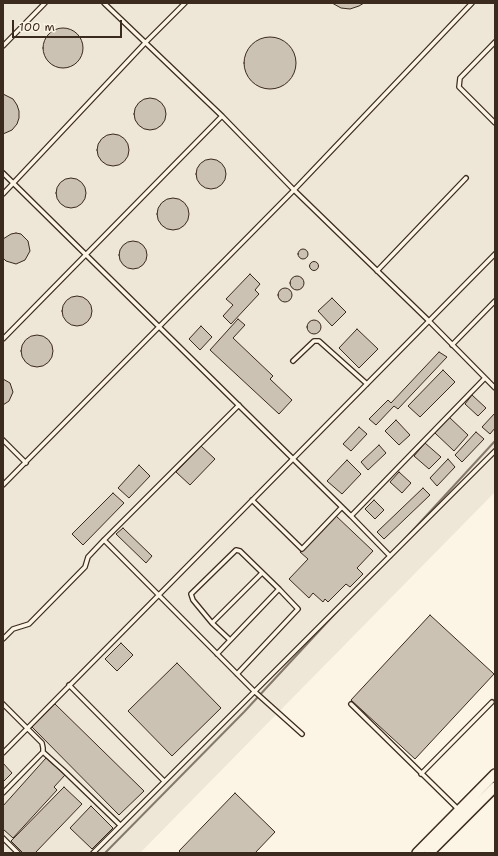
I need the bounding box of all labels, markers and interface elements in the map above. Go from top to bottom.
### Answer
scale bar [14,12,124,38]
text: 100 m [19,19,55,35]

